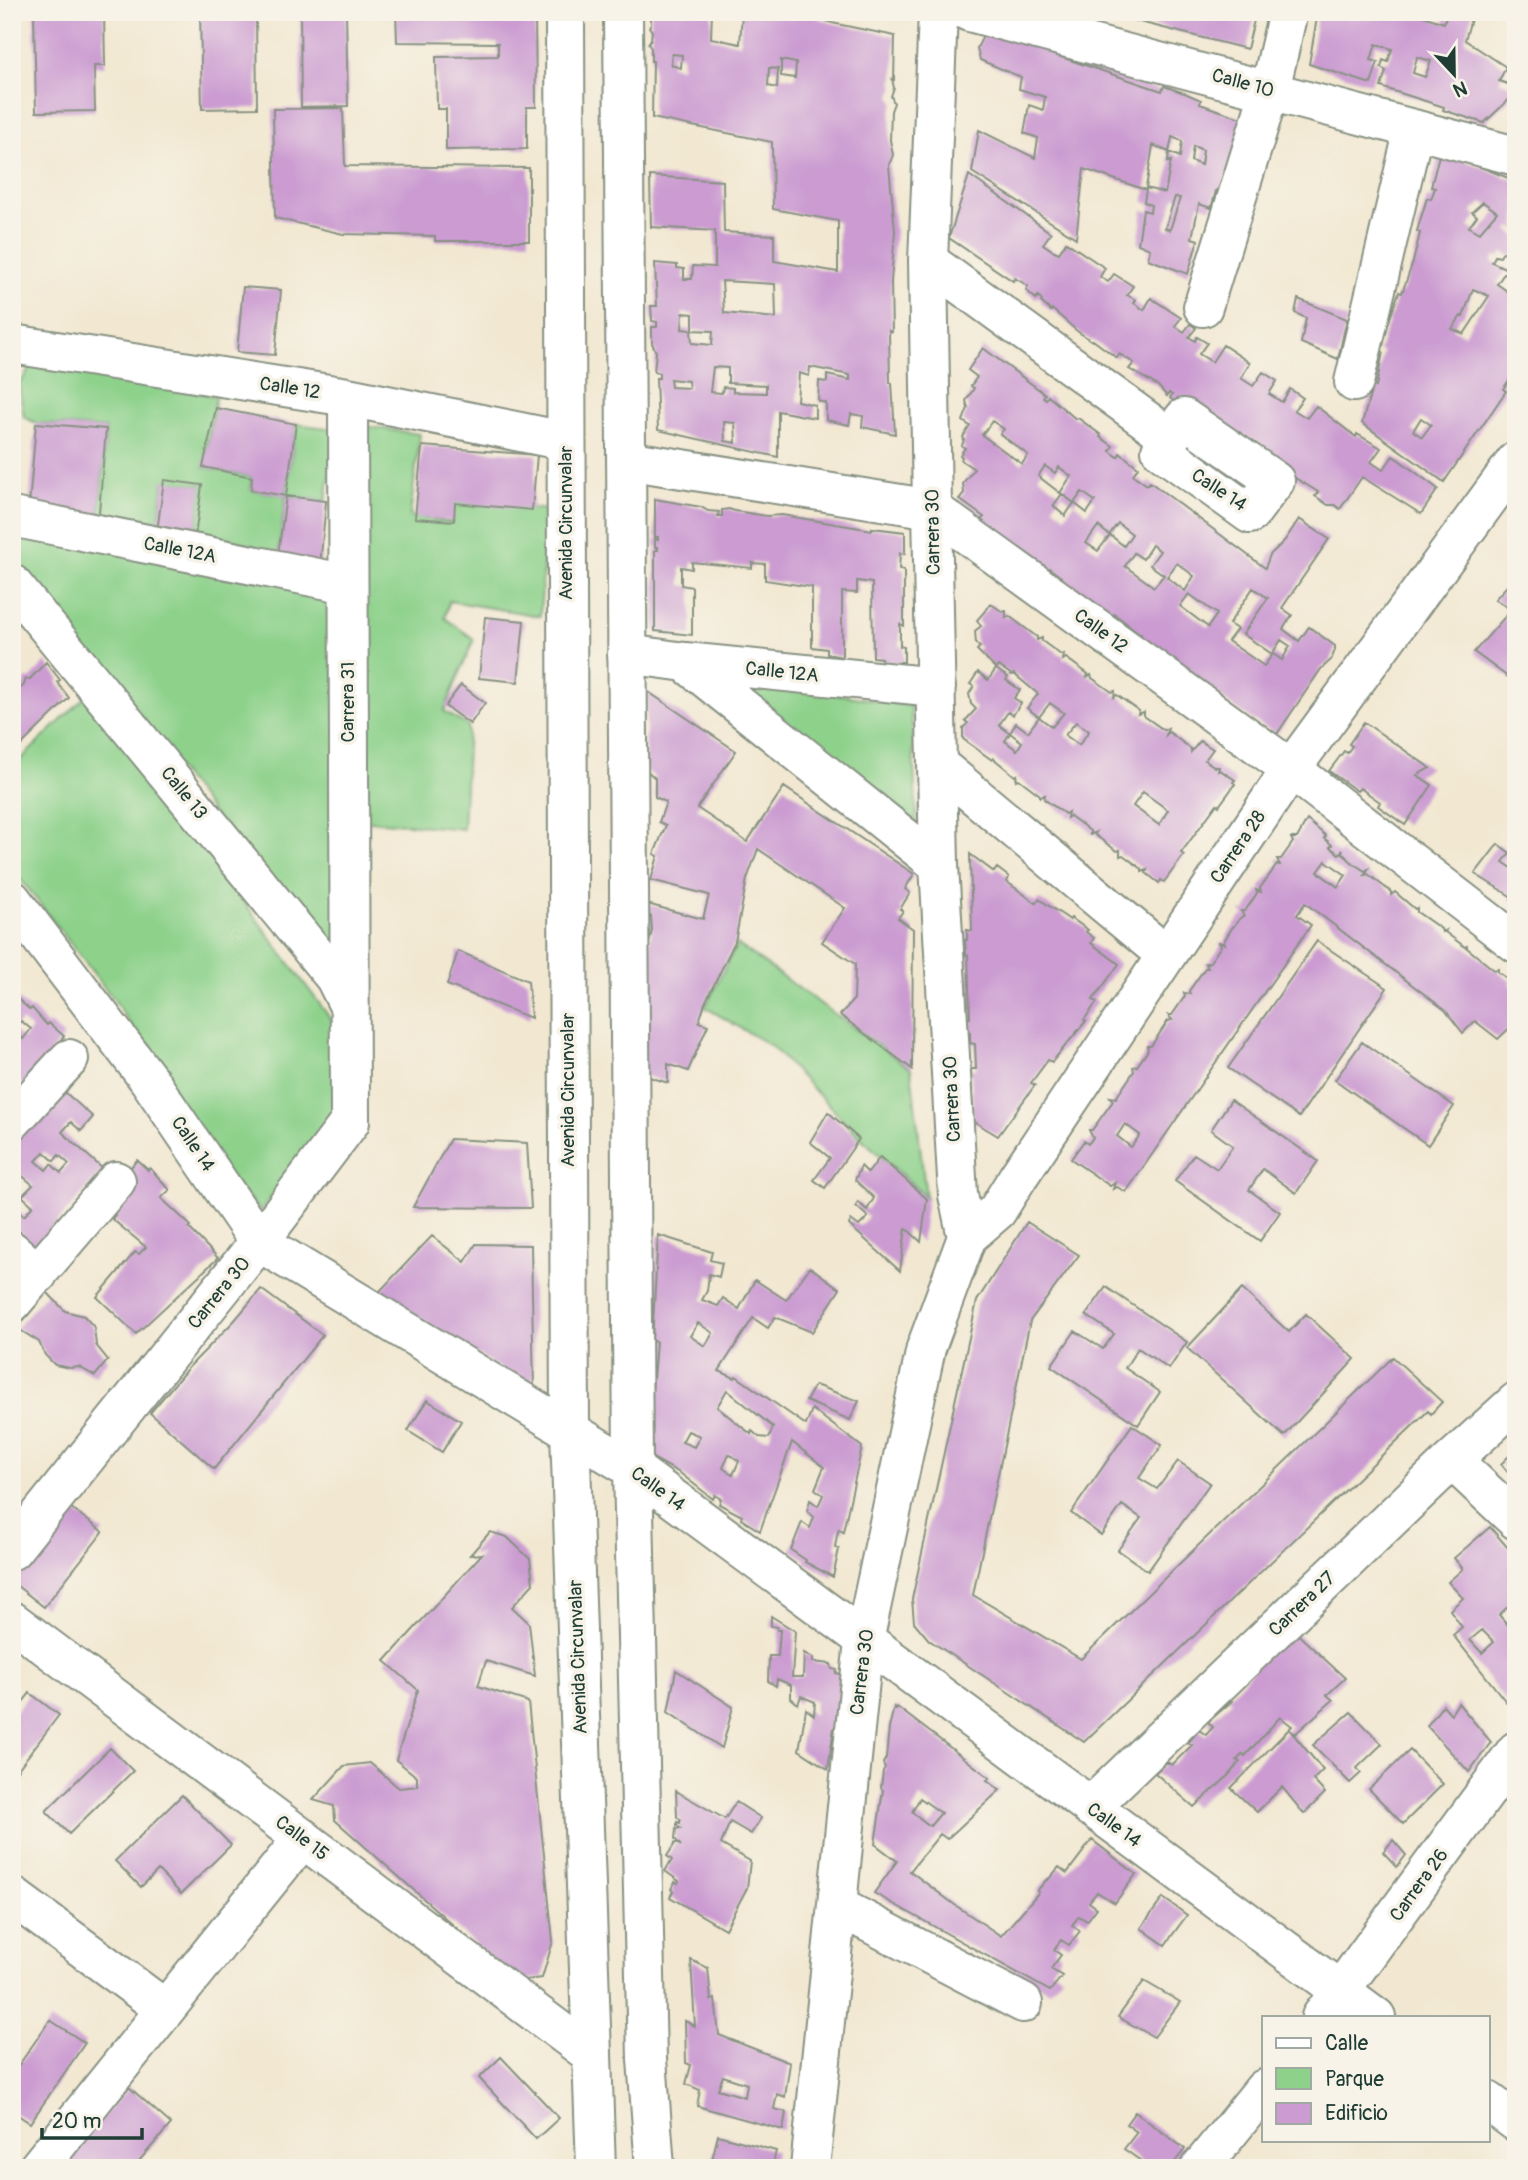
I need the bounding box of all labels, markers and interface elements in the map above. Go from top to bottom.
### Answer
north arrow [1420,38,1490,108]
street label: Calle 10 [1209,63,1277,103]
text: N [1449,75,1470,102]
street label: Calle 12 [258,371,322,405]
street label: Avenida Circunvalar [554,446,578,600]
street label: Calle 14 [1187,463,1251,517]
street label: Carrera 30 [920,489,946,575]
street label: Calle 12A [142,531,218,569]
street label: Calle 12 [1069,603,1133,659]
street label: Calle 12A [744,656,820,688]
street label: Carrera 31 [336,662,360,742]
street label: Calle 13 [155,762,213,824]
street label: Carrera 28 [1205,806,1271,888]
street label: Avenida Circunvalar [556,1013,580,1167]
street label: Carrera 30 [938,1055,966,1143]
street label: Calle 14 [166,1112,220,1176]
street label: Carrera 30 [182,1252,256,1334]
street label: Calle 14 [626,1461,690,1517]
street label: Carrera 27 [1264,1566,1340,1642]
street label: Avenida Circunvalar [563,1579,593,1735]
street label: Carrera 30 [845,1628,879,1716]
street label: Calle 14 [1082,1797,1146,1853]
street label: Calle 15 [270,1810,334,1866]
street label: Carrera 26 [1384,1844,1454,1926]
legend [1262,2016,1490,2142]
text: Calle [1325,2030,1369,2057]
text: Parque [1325,2066,1384,2093]
scale bar [42,2096,142,2140]
text: Edificio [1325,2100,1388,2127]
text: 20 m [52,2108,101,2135]

